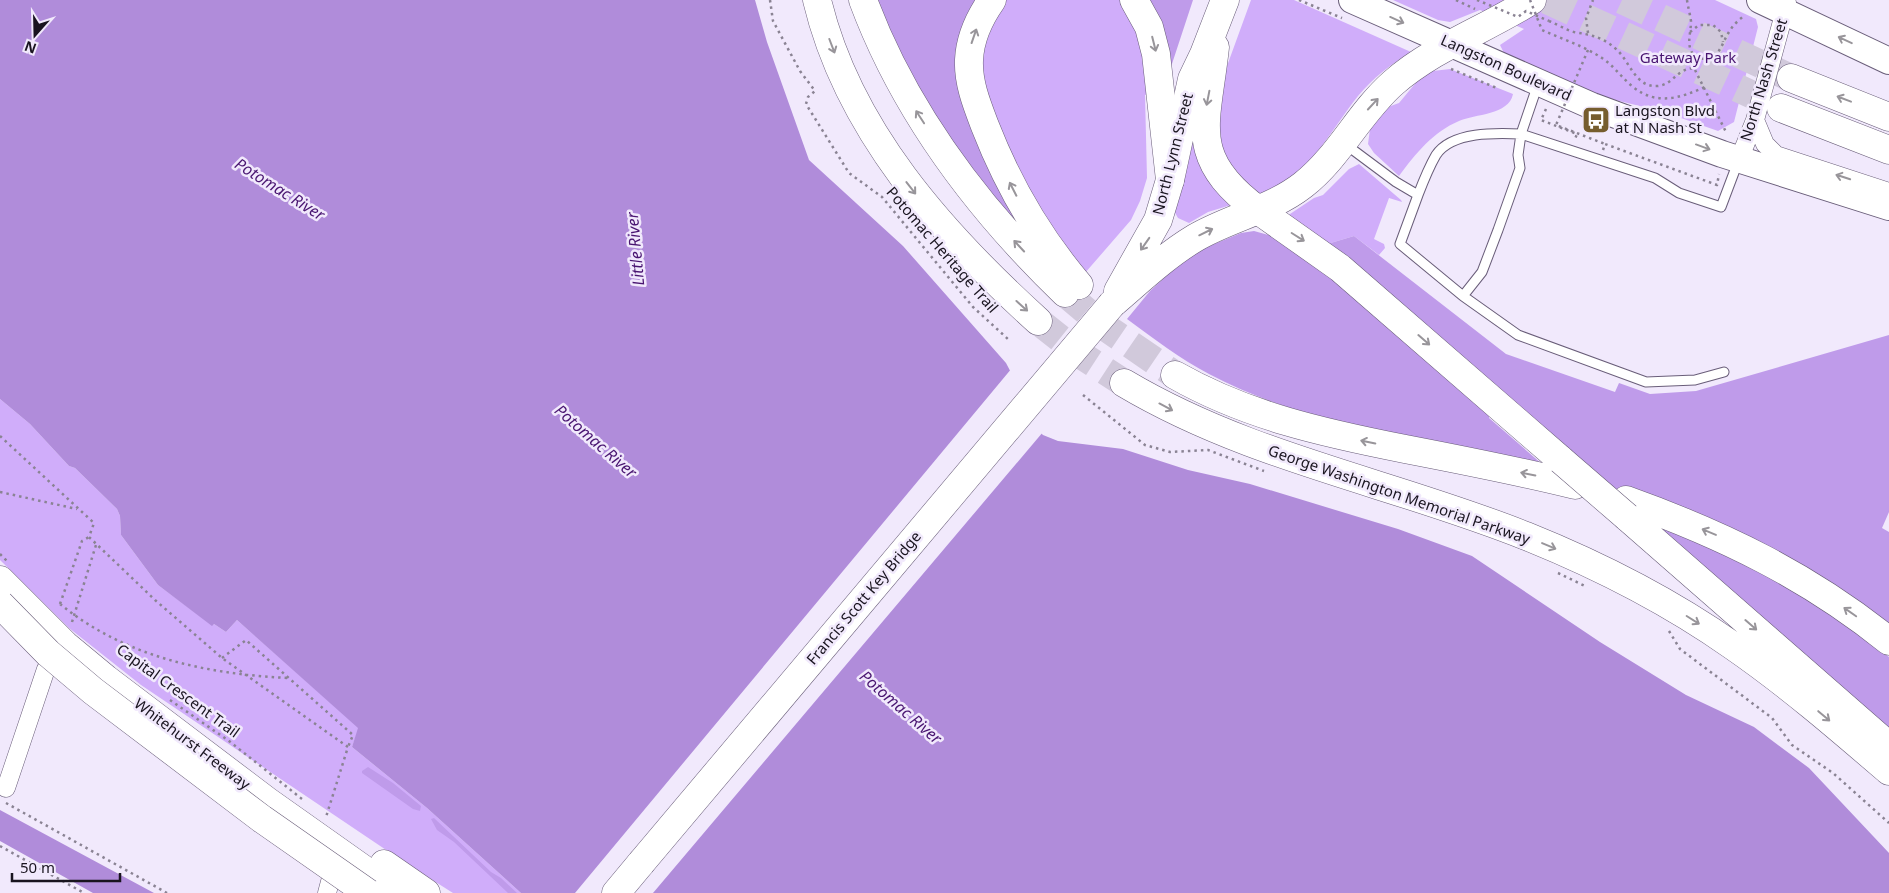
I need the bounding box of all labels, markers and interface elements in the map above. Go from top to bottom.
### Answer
north arrow [10,10,60,60]
street label: North Nash Street [1735,15,1791,144]
one-way arrow [1389,16,1404,25]
one-way arrow [970,29,979,44]
street label: Langston Boulevard [1438,29,1575,105]
one-way arrow [1838,35,1853,44]
one-way arrow [1150,36,1159,52]
text: N [22,37,39,59]
one-way arrow [828,38,837,53]
park label: Gateway Park [1640,47,1736,67]
street label: North Lynn Street [1147,90,1197,217]
one-way arrow [1203,90,1212,106]
one-way arrow [1836,94,1852,103]
one-way arrow [1367,97,1379,110]
place label: Langston Blvd at N Nash St [1615,100,1715,137]
bus stop icon: Langston Blvd at N Nash St [1581,105,1611,135]
one-way arrow [914,110,925,124]
one-way arrow [1695,143,1710,152]
water label: Potomac River [231,153,330,226]
one-way arrow [1835,172,1851,181]
one-way arrow [906,181,917,194]
street label: Potomac Heritage Trail [882,182,1003,317]
one-way arrow [1008,182,1018,197]
water label: Little River [621,211,649,287]
one-way arrow [1199,227,1214,237]
one-way arrow [1291,233,1305,243]
one-way arrow [1140,236,1150,250]
one-way arrow [1013,239,1025,252]
one-way arrow [1015,301,1028,312]
one-way arrow [1417,335,1430,346]
water label: Potomac River [550,399,642,483]
one-way arrow [1159,402,1174,412]
one-way arrow [1361,436,1377,446]
street label: George Washington Memorial Parkway [1266,440,1533,548]
one-way arrow [1520,469,1536,478]
street label: Francis Scott Key Bridge [801,526,925,668]
one-way arrow [1702,526,1717,536]
one-way arrow [1541,541,1556,551]
one-way arrow [1843,607,1857,617]
one-way arrow [1686,615,1700,625]
one-way arrow [1744,620,1757,631]
street label: Capital Crescent Trail [113,639,244,742]
water label: Potomac River [855,665,947,749]
street label: Whitehurst Freeway [131,693,255,794]
one-way arrow [1818,710,1831,721]
scale bar [12,850,120,882]
text: 50 m [20,857,55,877]

